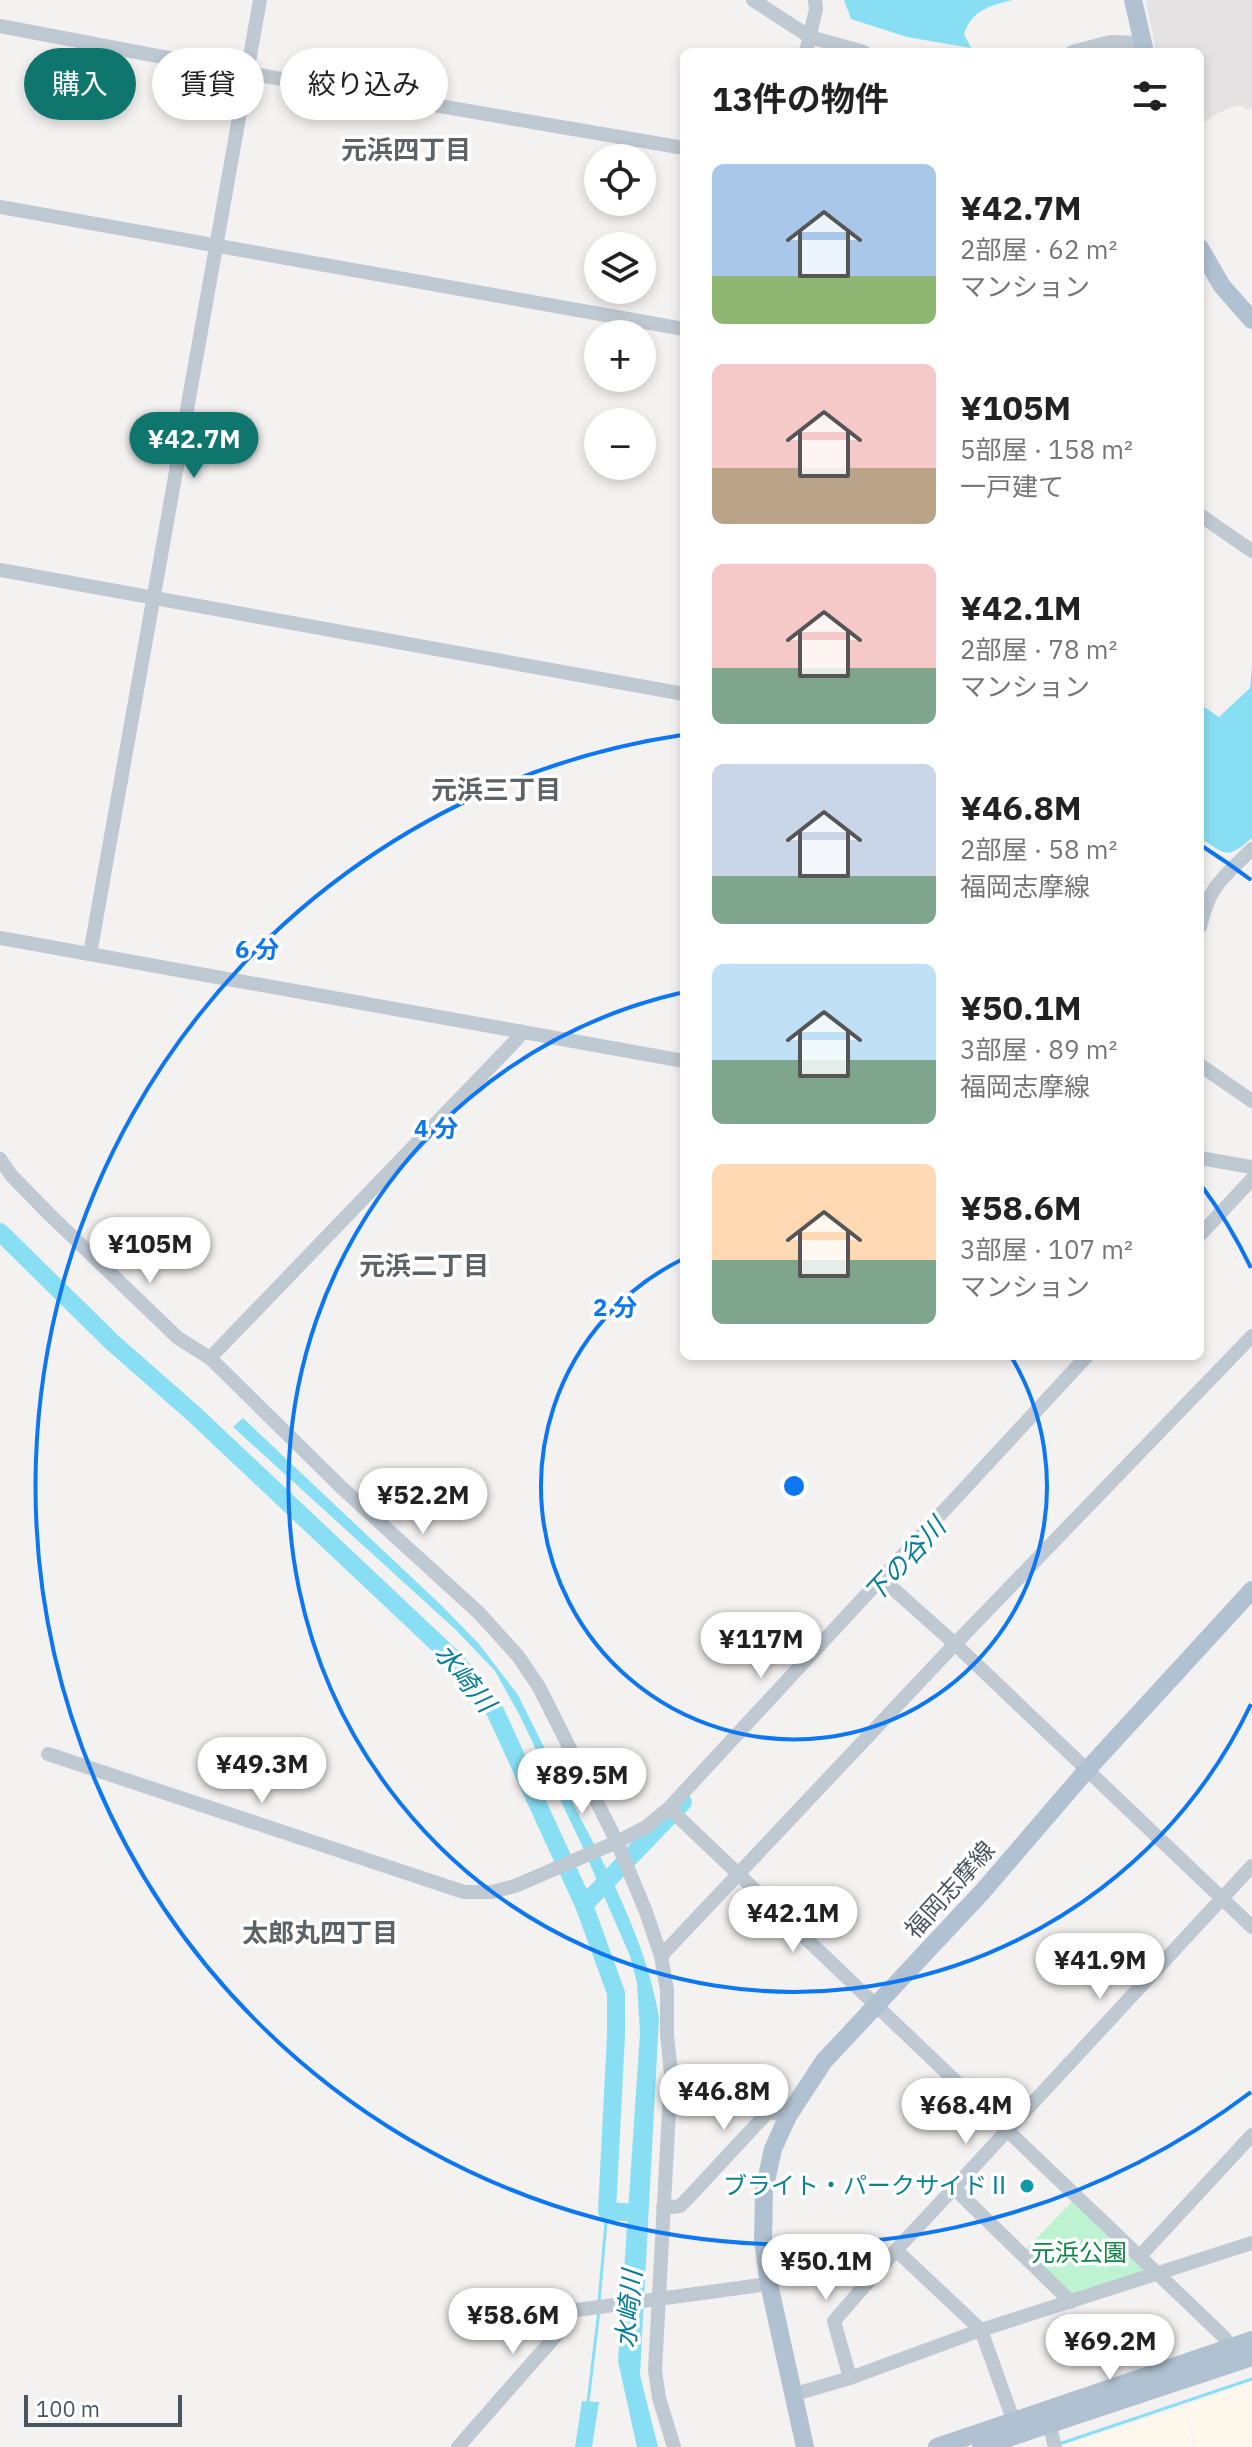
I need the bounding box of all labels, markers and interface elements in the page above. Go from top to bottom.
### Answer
chip: 購入 [24,48,136,120]
chip: 賃貸 [152,48,264,120]
chip: 絞り込み [280,48,448,120]
icon: filters [1128,74,1172,118]
text: 13件の物件 [712,76,889,120]
district label: 元浜四丁目 [341,132,471,166]
map controls [584,144,656,480]
button: locate [584,144,656,216]
text: ¥42.7M [960,185,1082,229]
icon: home [776,196,872,292]
button: layers [584,232,656,304]
text: 2部屋 · 62 m² [960,232,1117,266]
text: マンション [960,269,1090,303]
button: + [584,320,656,392]
text: ¥105M [960,385,1071,429]
icon: home [776,396,872,492]
button: − [584,408,656,480]
pin: ¥42.7M [129,412,259,480]
text: ¥42.7M [147,421,241,455]
text: 5部屋 · 158 m² [960,432,1133,466]
text: 一戸建て [960,469,1064,503]
text: ¥42.1M [960,585,1082,629]
icon: home [776,596,872,692]
text: 2部屋 · 78 m² [960,632,1117,666]
text: マンション [960,669,1090,703]
district label: 元浜三丁目 [431,772,561,806]
text: ¥46.8M [960,785,1082,829]
icon: home [776,796,872,892]
text: 2部屋 · 58 m² [960,832,1117,866]
text: 福岡志摩線 [960,869,1090,903]
text: 6 分 [235,933,279,965]
text: ¥50.1M [960,985,1082,1029]
icon: home [776,996,872,1092]
text: 3部屋 · 89 m² [960,1032,1117,1066]
text: 福岡志摩線 [960,1069,1090,1103]
text: 4 分 [414,1112,458,1144]
text: ¥58.6M [960,1185,1082,1229]
icon: home [776,1196,872,1292]
pin: ¥105M [94,1217,206,1285]
text: ¥105M [108,1226,193,1260]
text: 3部屋 · 107 m² [960,1232,1133,1266]
district label: 元浜二丁目 [359,1248,489,1282]
text: マンション [960,1269,1090,1303]
text: 2 分 [593,1291,637,1323]
pin: ¥52.2M [358,1468,488,1536]
centre of rings [780,1472,808,1500]
text: ¥52.2M [376,1477,470,1511]
water label: 下の谷川 [856,1508,954,1609]
pin: ¥117M [705,1612,817,1680]
text: ¥117M [719,1621,804,1655]
water label: 水崎川 [428,1636,505,1721]
pin: ¥49.3M [197,1737,327,1805]
text: ¥49.3M [215,1746,309,1780]
pin: ¥89.5M [517,1748,647,1816]
text: ¥89.5M [535,1757,629,1791]
street label: 福岡志摩線 [897,1834,1001,1945]
pin: ¥42.1M [728,1886,858,1954]
text: ¥42.1M [746,1895,840,1929]
district label: 太郎丸四丁目 [242,1915,398,1949]
pin: ¥41.9M [1035,1933,1165,2001]
text: ¥41.9M [1053,1942,1147,1976]
pin: ¥46.8M [659,2064,789,2132]
text: ¥46.8M [677,2073,771,2107]
pin: ¥68.4M [901,2078,1031,2146]
text: ¥68.4M [919,2087,1013,2121]
place label: ブライト・パークサイドⅡ [723,2169,1011,2201]
marker: ブライト・パークサイドⅡ [1018,2177,1036,2195]
pin: ¥50.1M [761,2234,891,2302]
park label: 元浜公園 [1031,2236,1127,2268]
text: ¥50.1M [779,2243,873,2277]
water label: 水崎川 [608,2266,649,2349]
pin: ¥58.6M [448,2288,578,2356]
text: ¥58.6M [466,2297,560,2331]
pin: ¥69.2M [1045,2314,1175,2382]
text: ¥69.2M [1063,2323,1157,2357]
scale bar [24,2391,182,2427]
text: 100 m [36,2394,100,2423]

